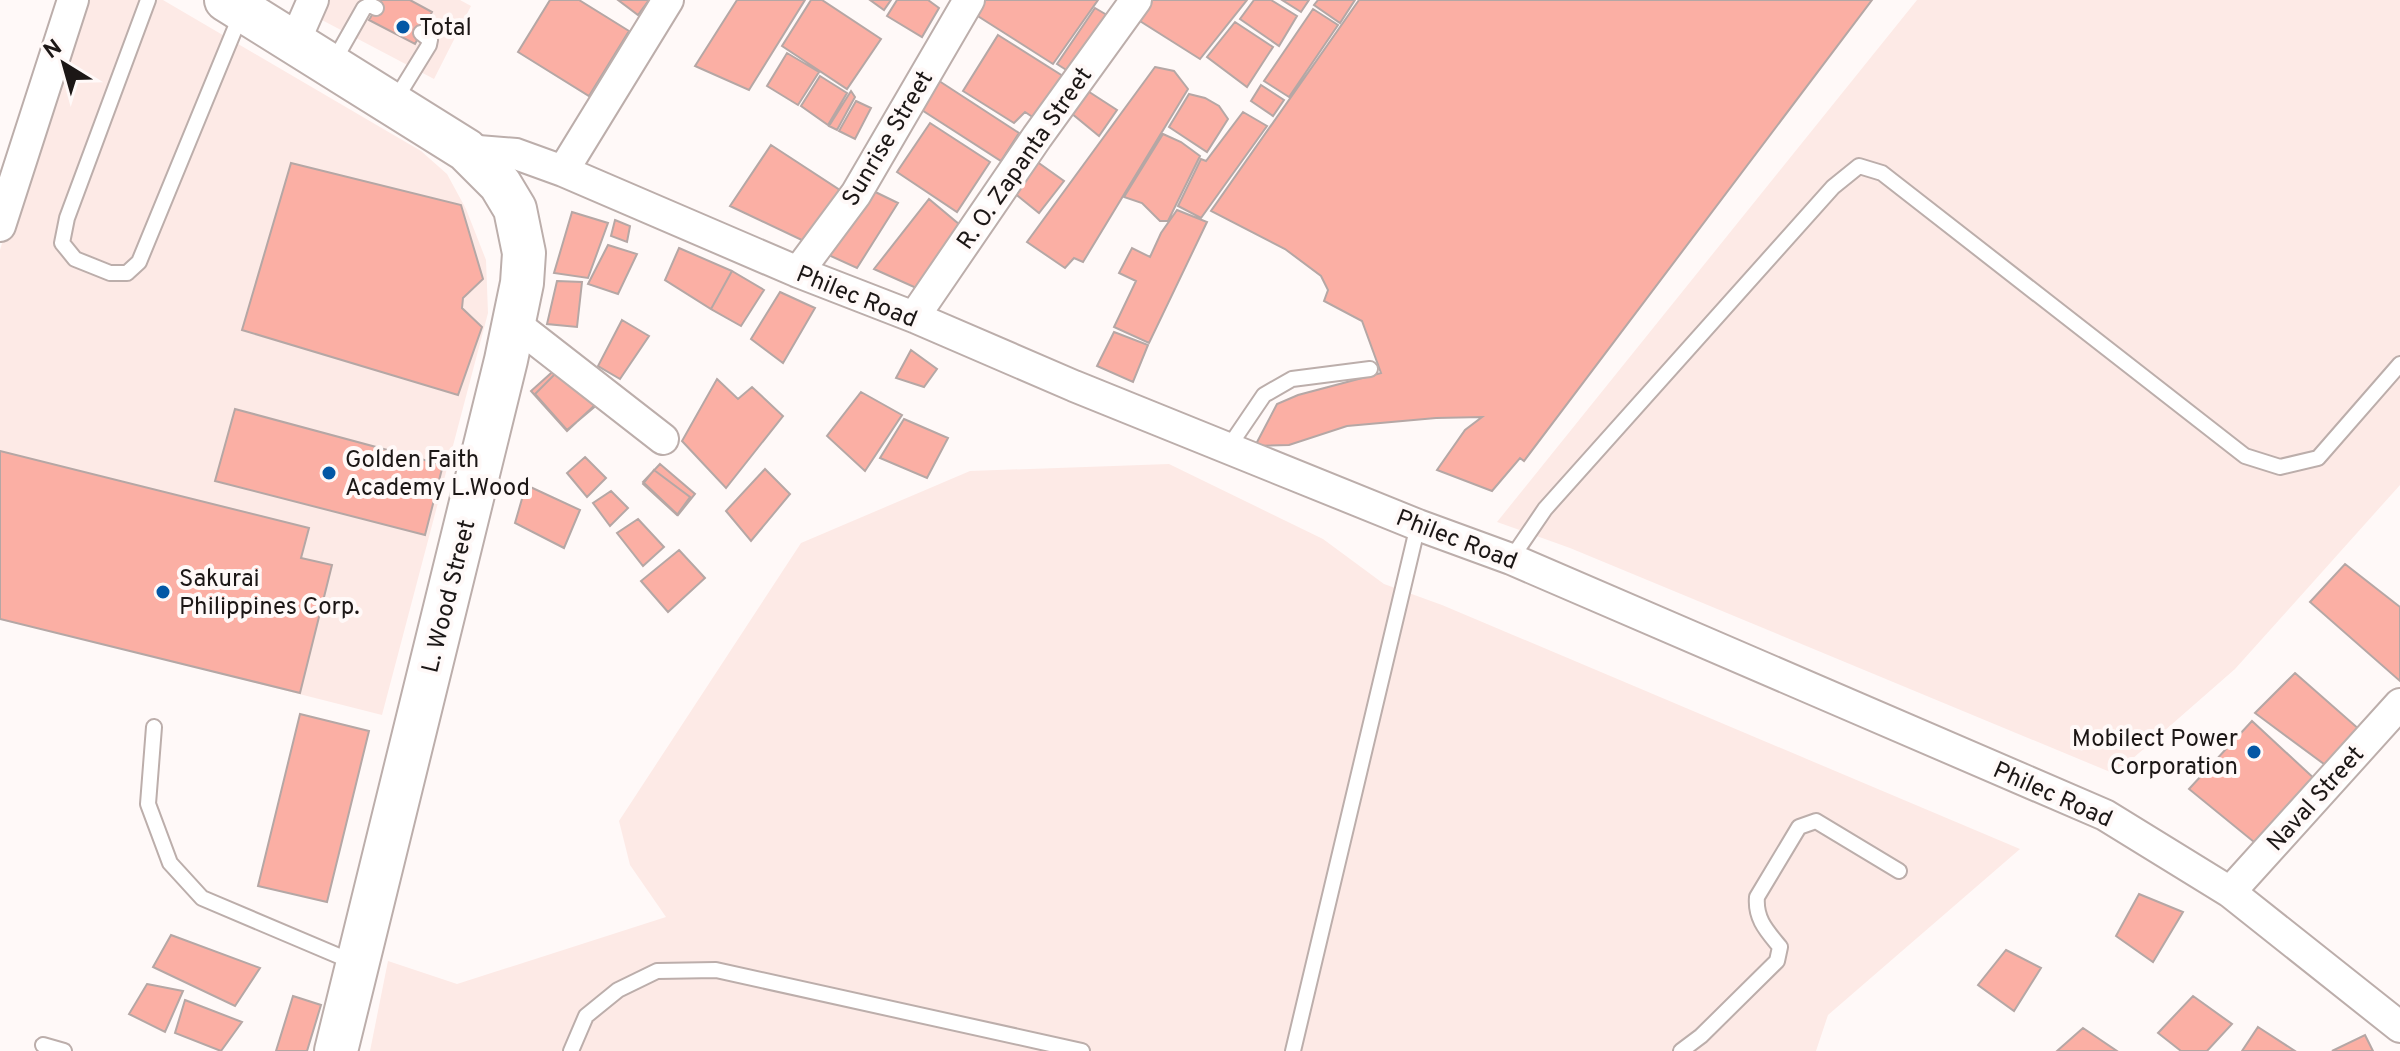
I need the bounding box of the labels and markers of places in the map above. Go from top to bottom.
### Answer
place label: Total [419,14,472,44]
marker: Total [394,18,412,36]
place label: Golden Faith Academy L.Wood [345,446,530,504]
marker: Golden Faith Academy L.Wood [320,464,338,482]
place label: Sakurai Philippines Corp. [179,565,360,623]
marker: Sakurai Philippines Corp. [154,583,172,601]
place label: Mobilect Power Corporation [2072,725,2238,783]
marker: Mobilect Power Corporation [2245,743,2263,761]

